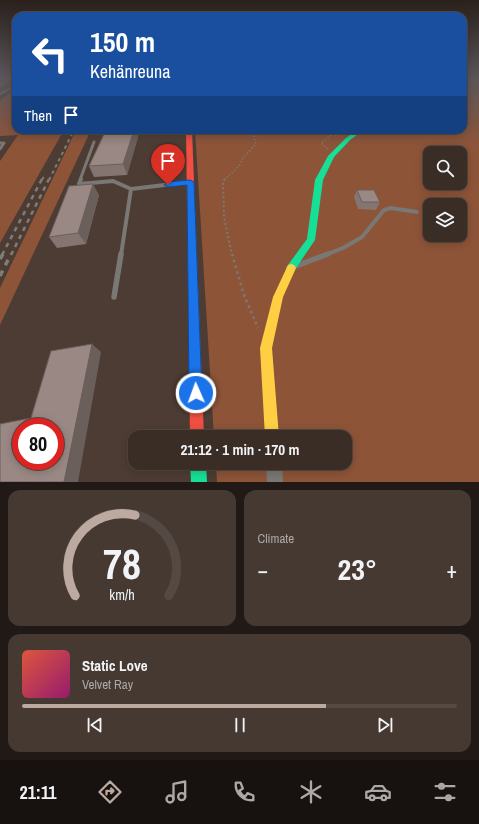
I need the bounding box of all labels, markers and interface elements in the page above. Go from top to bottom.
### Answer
text: 150 m [90,23,155,61]
icon: left [24,28,76,80]
text: Kehänreuna [90,59,170,84]
icon: arrive [60,104,82,126]
text: Then [24,105,52,126]
pin [151,144,185,185]
map controls [423,146,467,242]
button: search [423,146,467,190]
icon: arrive [157,150,179,172]
button: layers [423,198,467,242]
position arrow [175,372,217,414]
speed limit sign: 80 [12,418,64,470]
text: 21:12 · 1 min · 170 m [181,439,299,460]
text: Climate [258,530,294,547]
text: 78 [103,536,141,592]
text: 23° [338,549,377,589]
text: − [258,555,268,585]
text: + [446,555,457,585]
text: km/h [109,585,134,604]
text: Static Love [82,655,148,676]
text: Velvet Ray [82,676,133,693]
icon: previous [84,714,106,736]
icon: pause [229,714,251,736]
icon: next [374,714,396,736]
icon: directions [96,778,124,806]
icon: music [163,778,191,806]
icon: phone [230,778,258,806]
icon: climate [297,778,325,806]
icon: car [364,778,392,806]
icon: filters [431,778,459,806]
text: 21:11 [20,780,57,805]

